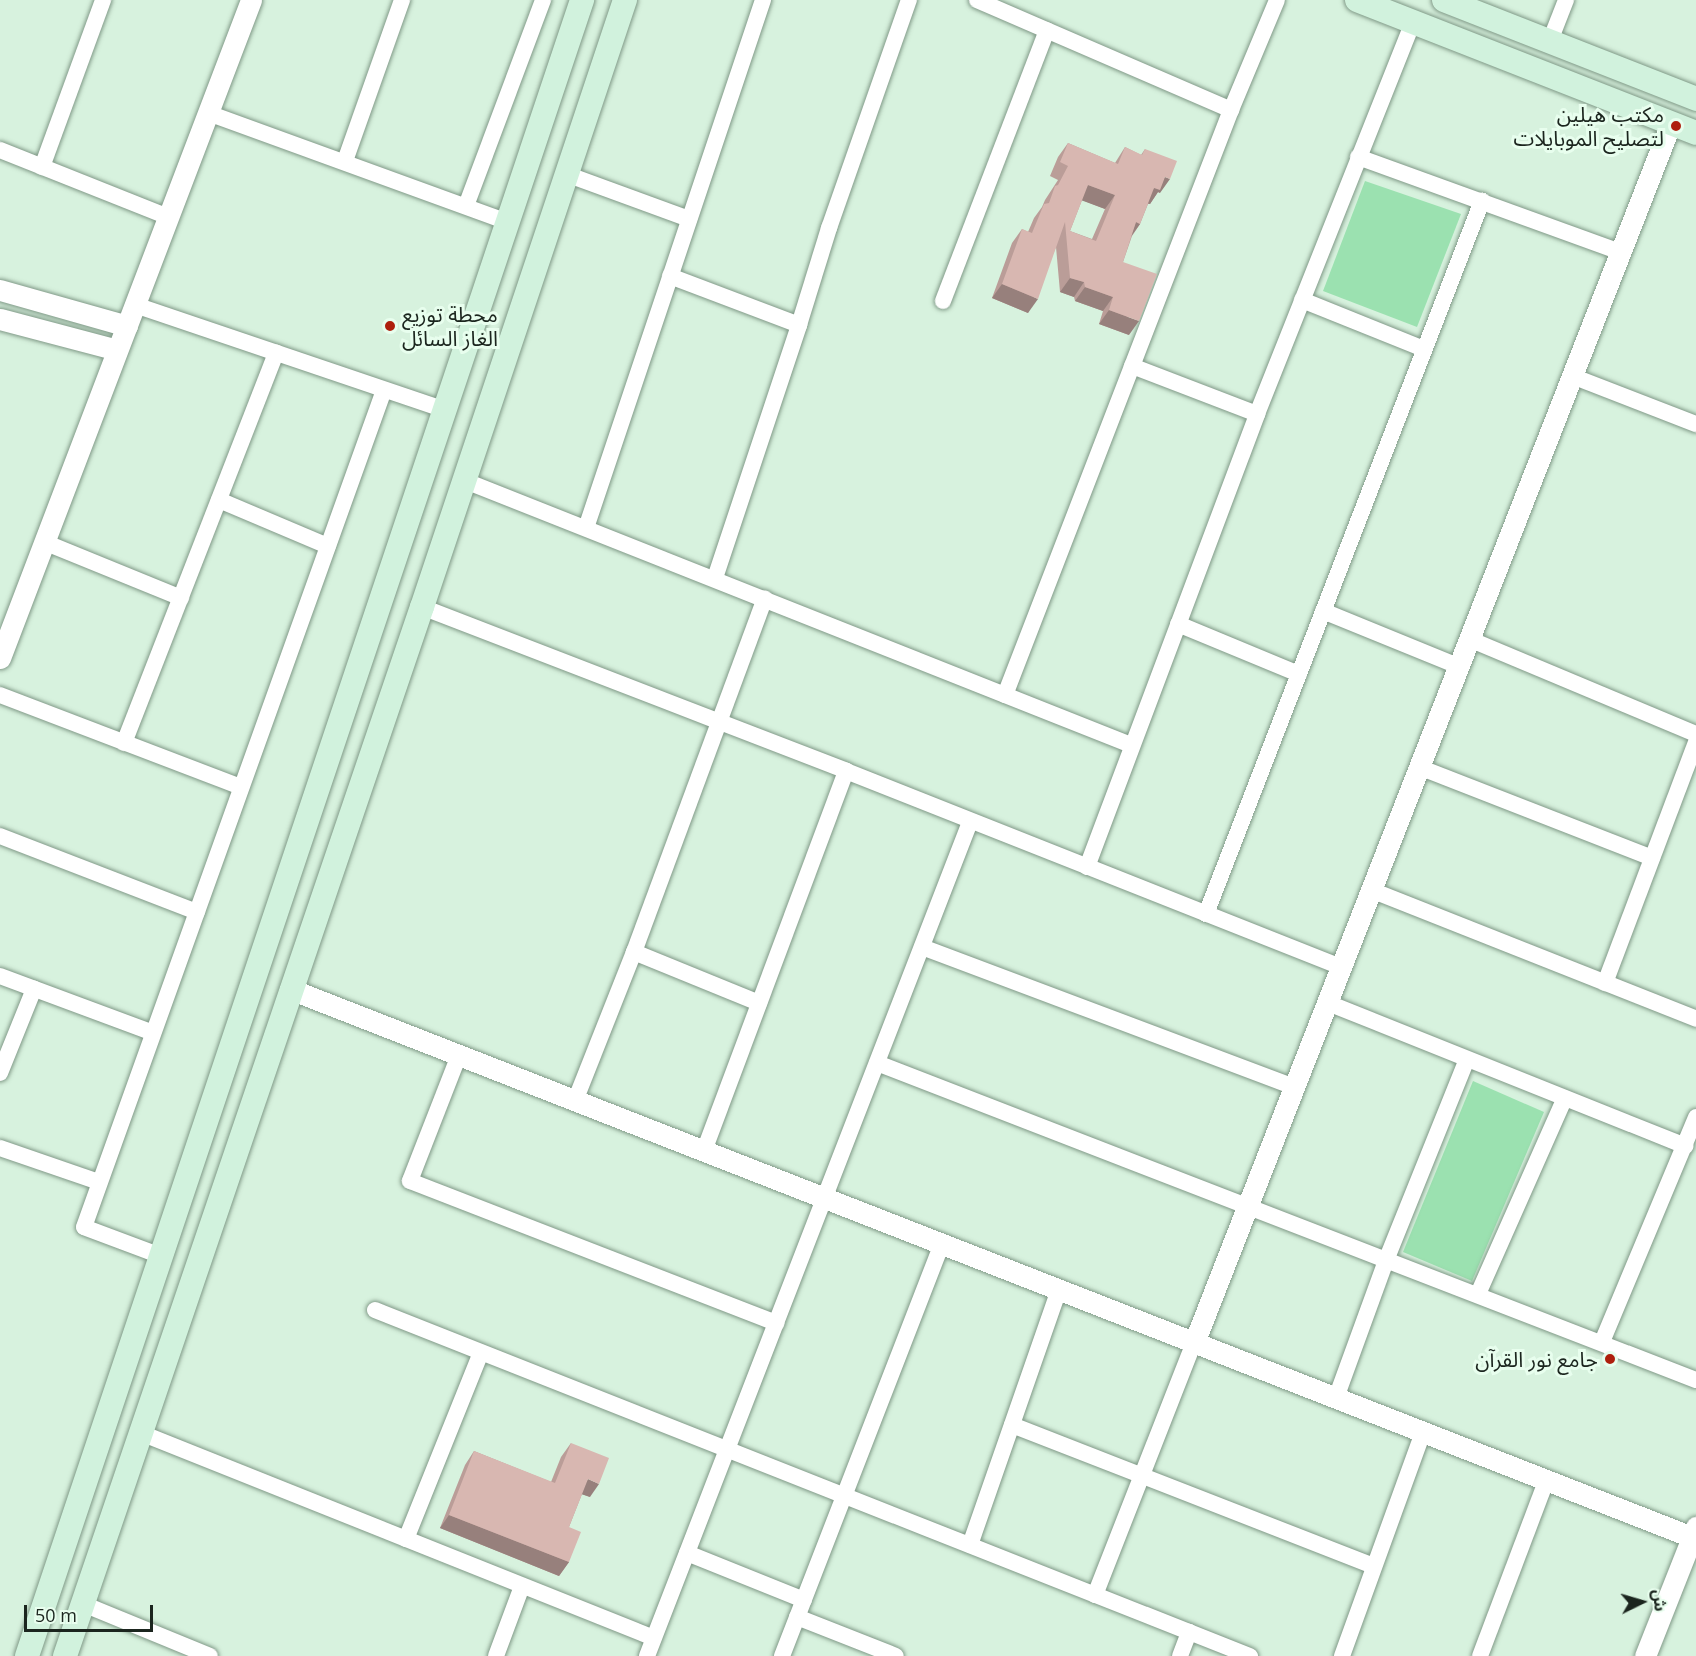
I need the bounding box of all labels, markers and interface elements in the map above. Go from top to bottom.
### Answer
place label: مكتب هيلين لتصليح الموبايلات [1514,101,1664,151]
marker: مكتب هيلين لتصليح الموبايلات [1669,119,1683,133]
place label: محطة توزيع الغاز السائل [402,301,498,351]
marker: محطة توزيع الغاز السائل [383,319,397,333]
place label: جامع نور القرآن [1475,1346,1598,1372]
marker: جامع نور القرآن [1603,1352,1617,1366]
north arrow [1612,1572,1672,1632]
text: ش [1648,1589,1672,1612]
scale bar [27,1593,156,1631]
text: 50 m [35,1603,77,1627]

